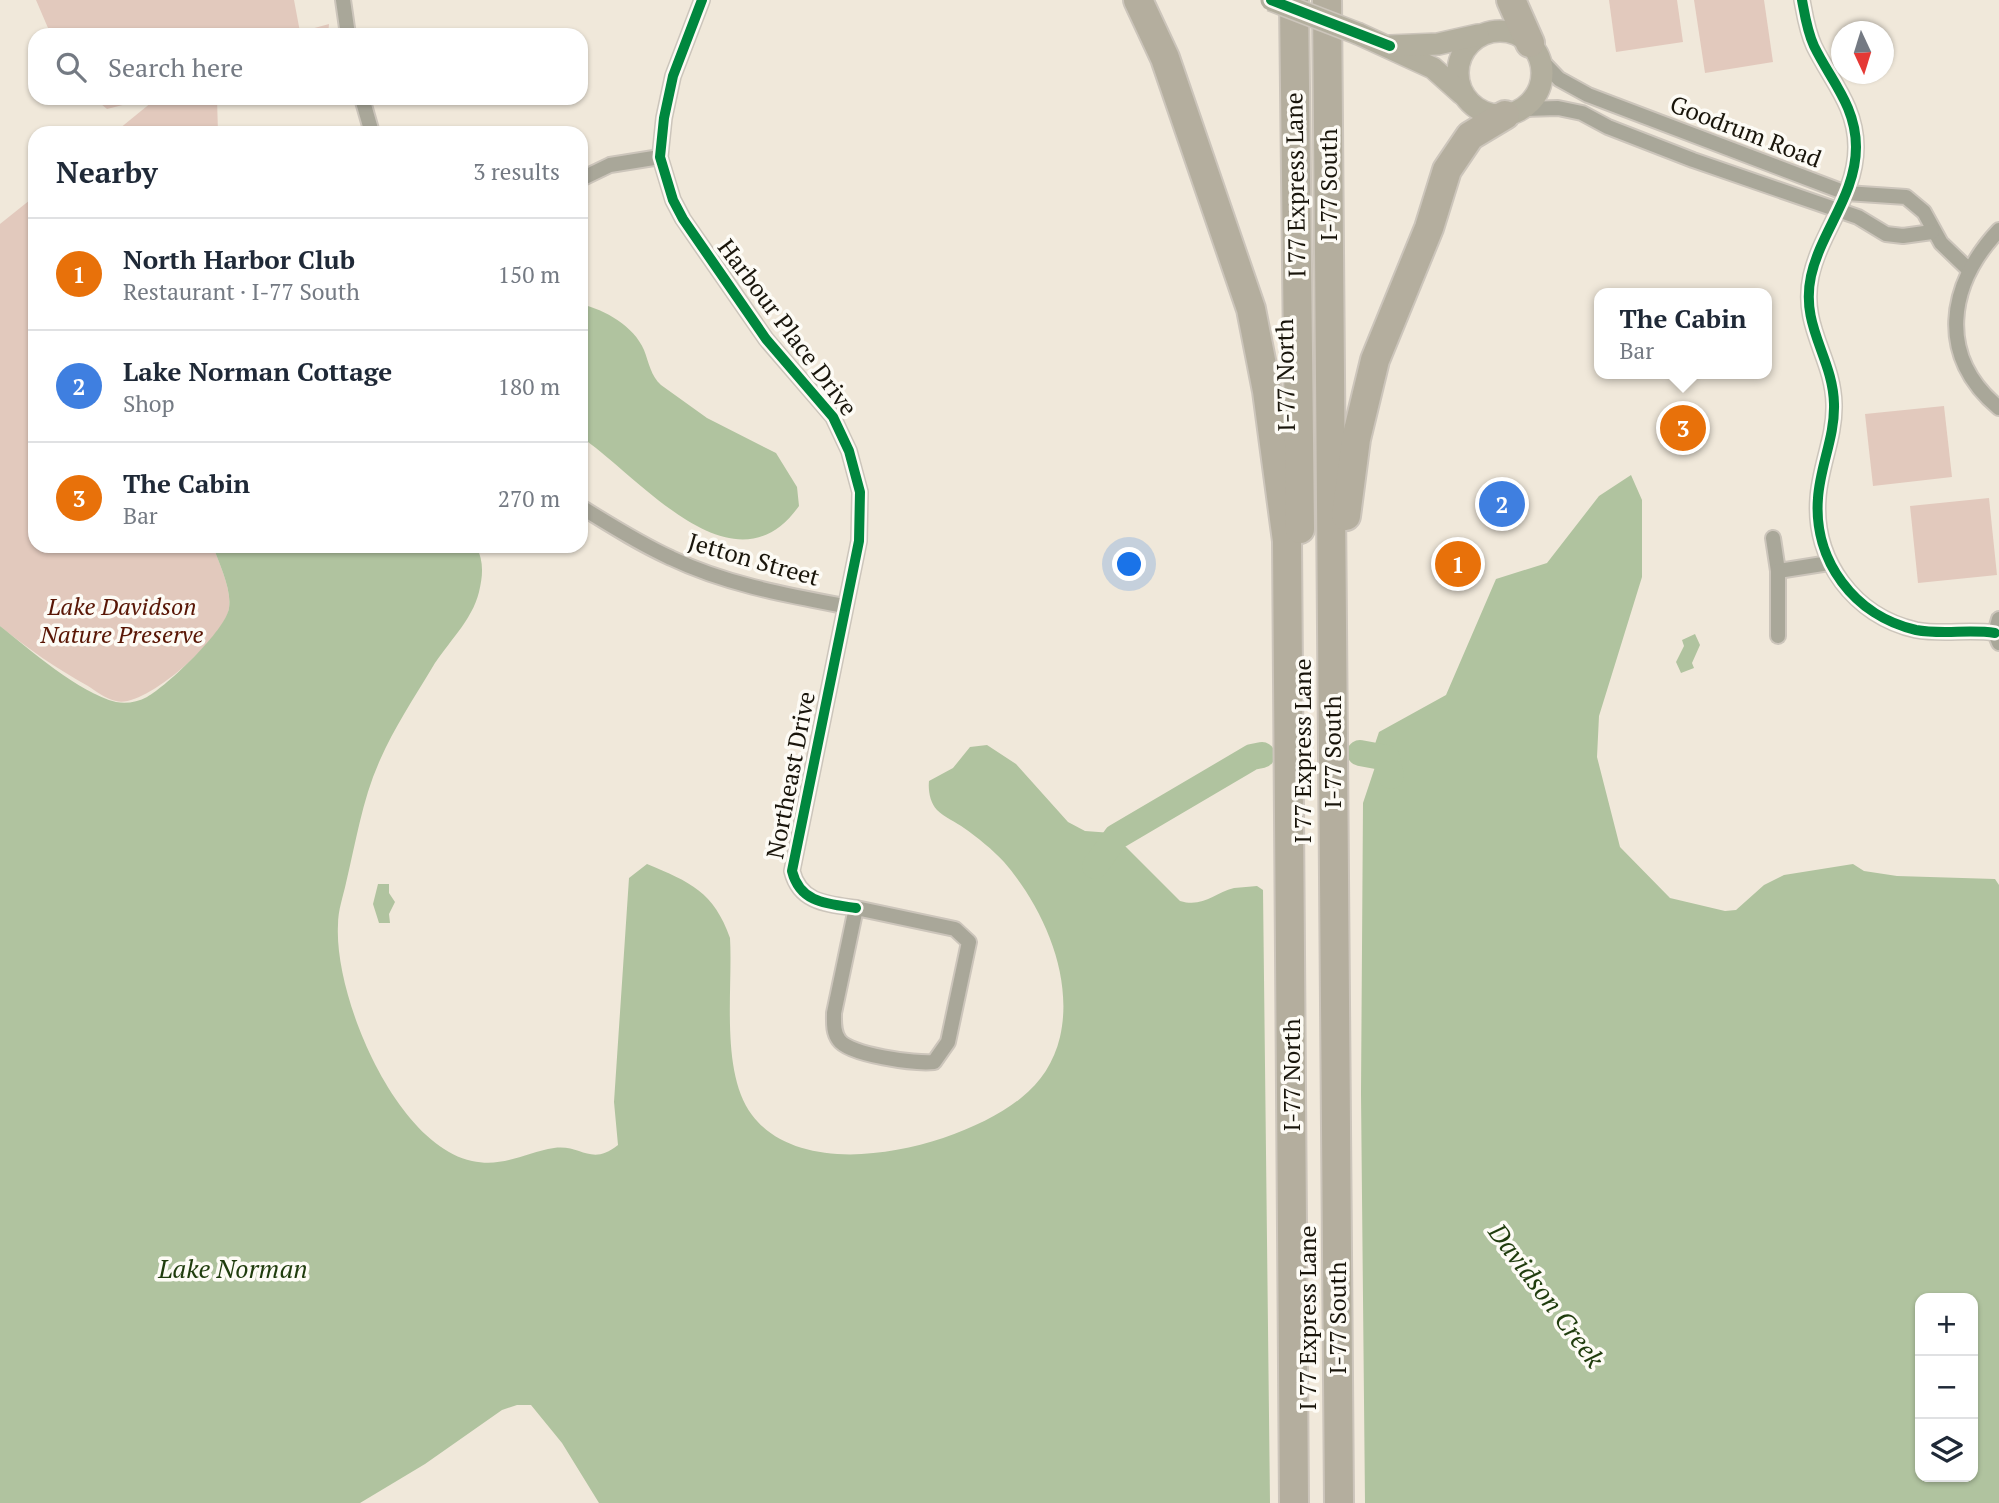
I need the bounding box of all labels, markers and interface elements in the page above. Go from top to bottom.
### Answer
north arrow [1831,21,1894,84]
search box [28,28,588,105]
icon: search [52,48,90,86]
text: Search here [108,50,243,84]
street label: Goodrum Road [1666,87,1826,175]
street label: I 77 Express Lane [1277,92,1313,278]
street label: I-77 South [1312,129,1344,241]
text: Nearby [56,152,158,192]
text: 3 results [473,156,560,187]
street label: Harbour Place Drive [711,232,865,422]
text: North Harbor Club [123,242,355,276]
text: 1 [73,259,86,290]
text: 150 m [498,259,560,290]
text: Restaurant · I-77 South [123,276,360,307]
popup [1594,288,1772,379]
text: The Cabin [1619,301,1747,335]
street label: I-77 North [1268,318,1302,432]
text: Bar [1619,335,1654,366]
text: Lake Norman Cottage [123,354,392,388]
text: 2 [73,371,86,402]
text: 180 m [498,371,560,402]
text: Shop [123,388,175,419]
pin: 3 [1660,402,1706,454]
text: The Cabin [123,466,250,500]
pin: 2 [1479,478,1525,530]
text: 3 [73,483,86,514]
text: 270 m [498,483,560,514]
text: Bar [123,500,158,531]
street label: Jetton Street [684,525,824,593]
pin: 1 [1435,538,1481,590]
your location [1112,547,1146,581]
park label: Lake Davidson Nature Preserve [40,590,204,650]
street label: I 77 Express Lane [1286,658,1318,844]
street label: Northeast Drive [758,689,822,861]
street label: I-77 South [1316,696,1348,808]
street label: I-77 North [1275,1018,1307,1132]
water label: Davidson Creek [1481,1215,1613,1374]
street label: I 77 Express Lane [1291,1225,1323,1411]
water label: Lake Norman [157,1251,308,1285]
street label: I-77 South [1321,1262,1353,1374]
map controls [1915,1293,1978,1482]
button: + [1915,1293,1978,1356]
button: − [1915,1356,1978,1419]
button: layers [1915,1419,1978,1482]

